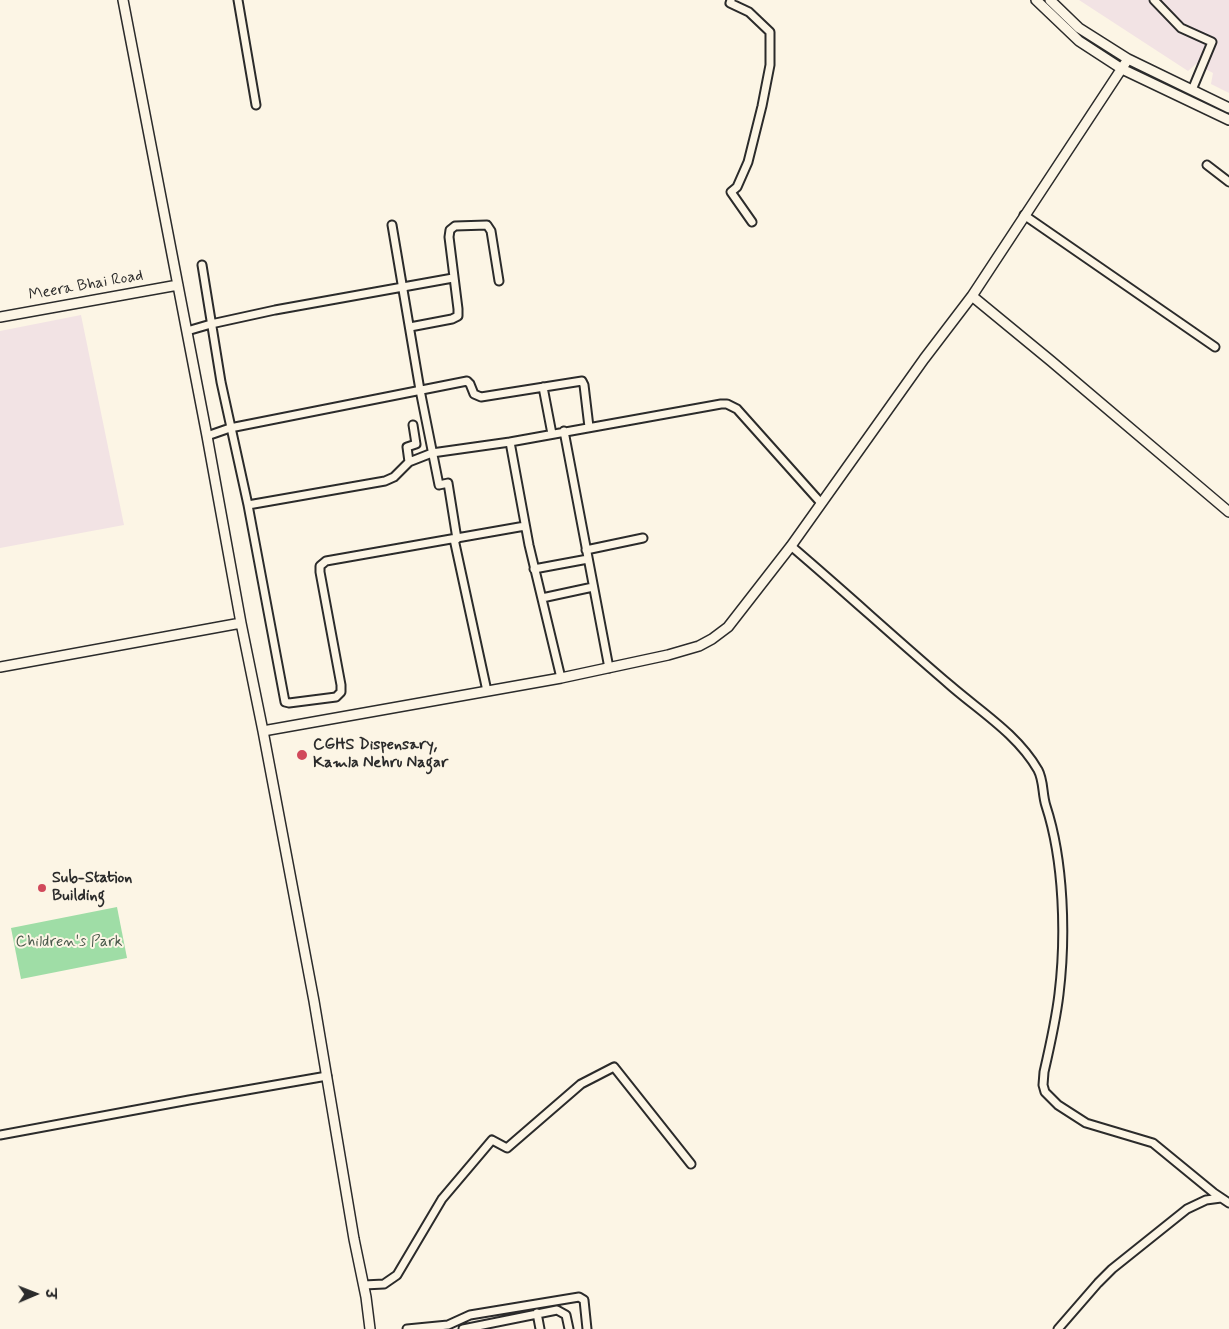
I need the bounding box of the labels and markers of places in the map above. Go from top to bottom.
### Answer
place label: CGHS Dispensary, Kamla Nehru Nagar [313,736,448,774]
marker: CGHS Dispensary, Kamla Nehru Nagar [295,748,309,762]
place label: Sub-Station Building [52,869,132,907]
marker: Sub-Station Building [36,882,48,894]

